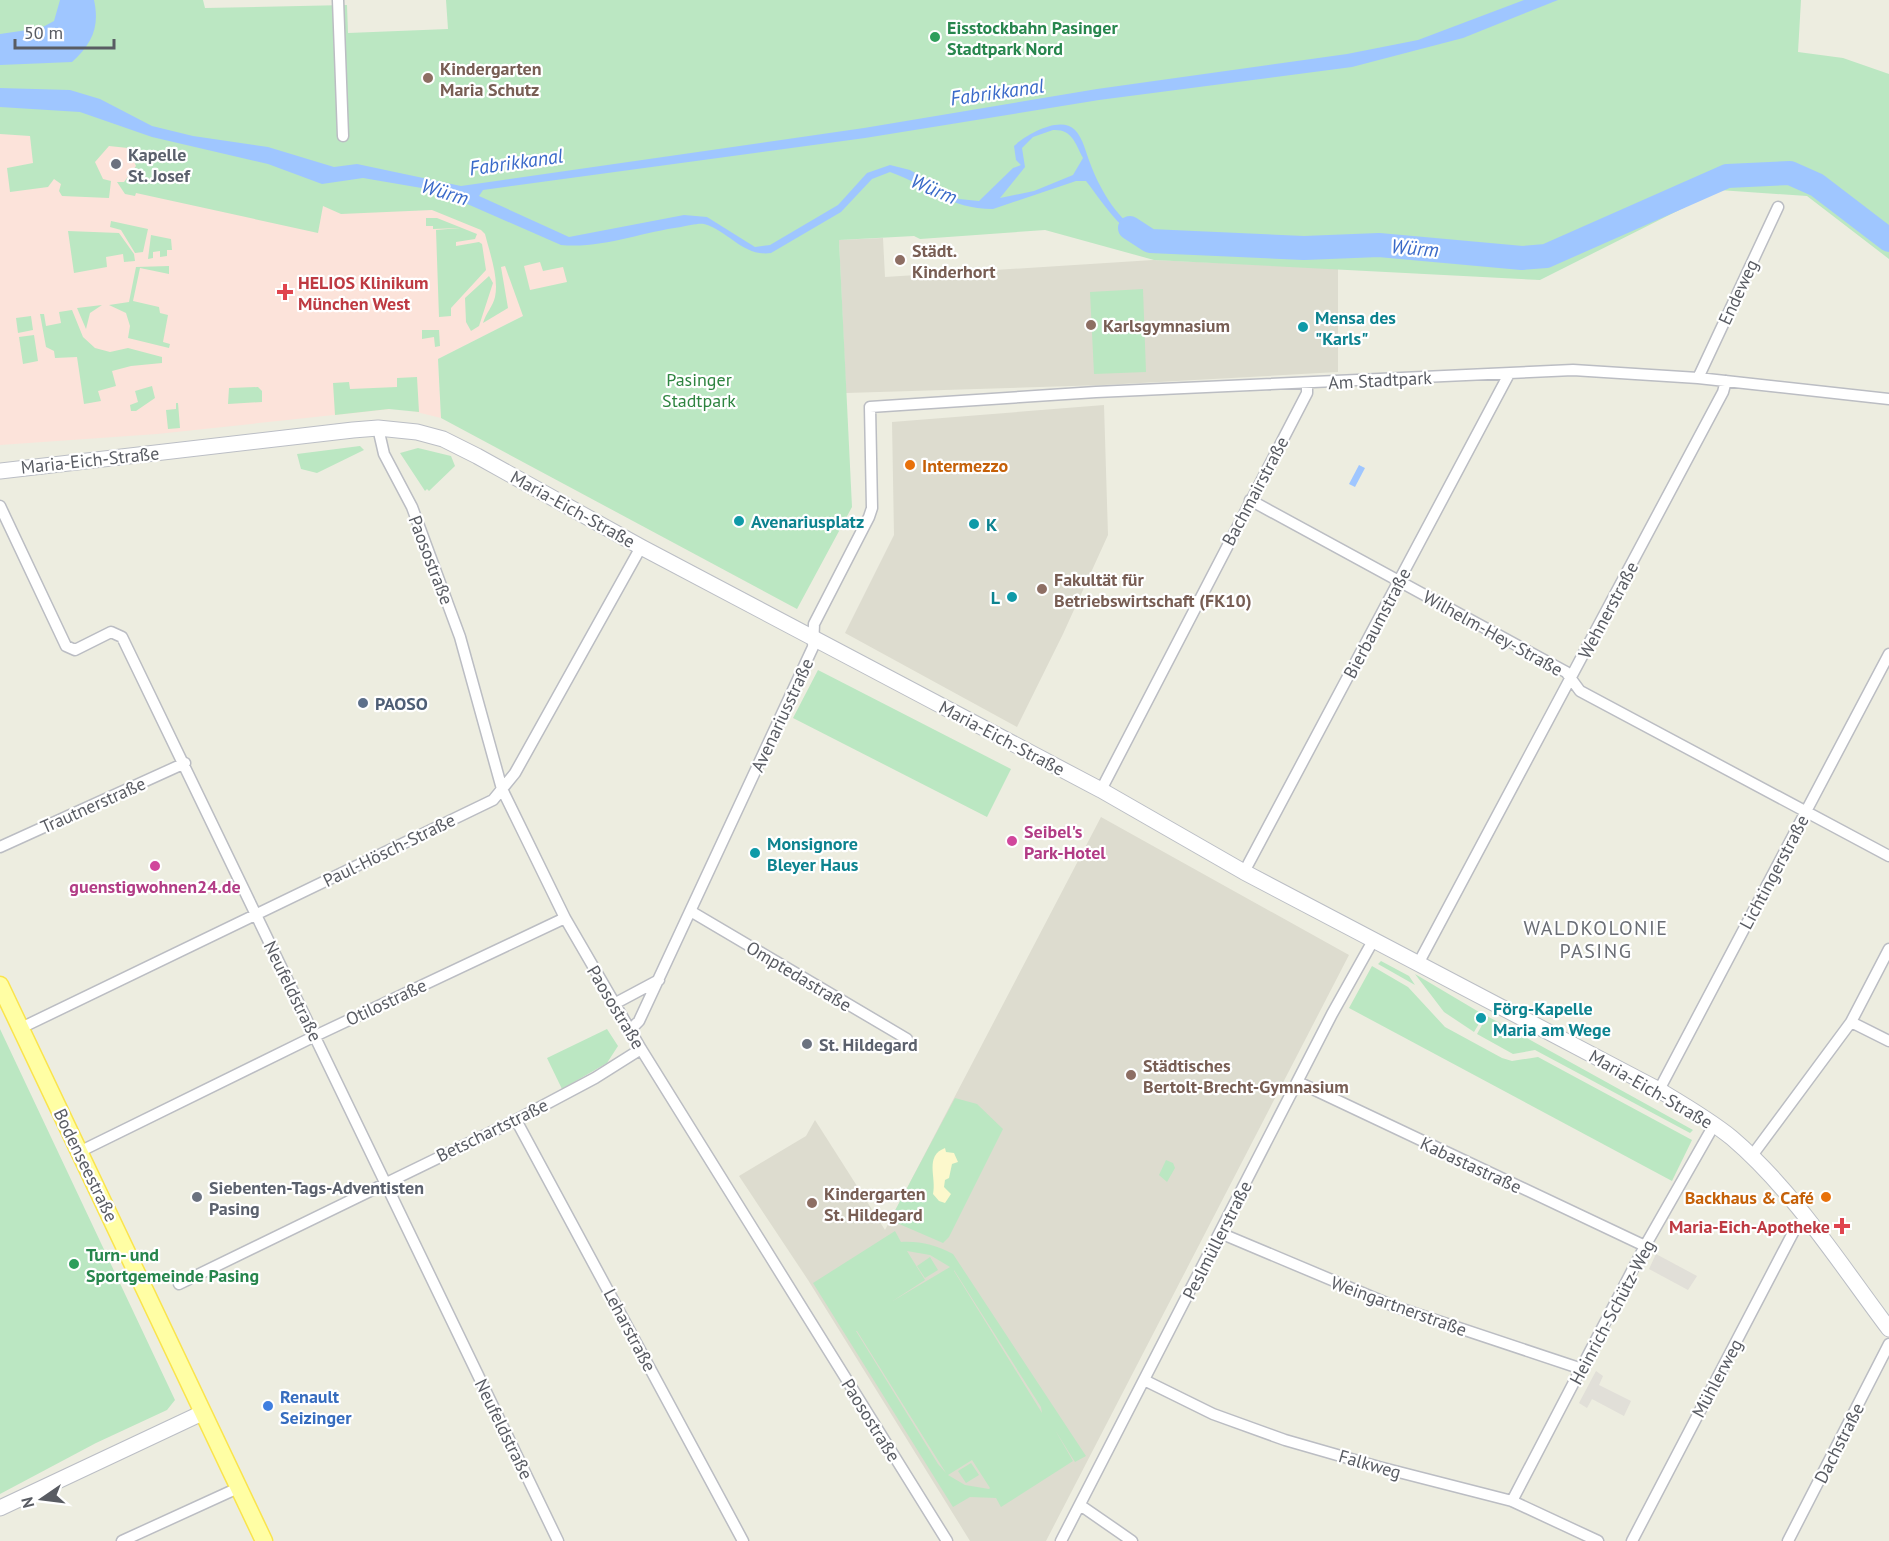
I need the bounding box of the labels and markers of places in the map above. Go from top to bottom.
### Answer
place label: Eisstockbahn Pasinger Stadtpark Nord [947,16,1118,60]
marker: Eisstockbahn Pasinger Stadtpark Nord [928,30,942,44]
place label: Kindergarten Maria Schutz [440,57,542,101]
marker: Kindergarten Maria Schutz [421,71,435,85]
place label: Kapelle St. Josef [128,143,191,187]
marker: Kapelle St. Josef [109,157,123,171]
place label: Städt. Kinderhort [912,239,996,283]
marker: Städt. Kinderhort [893,253,907,267]
place label: HELIOS Klinikum München West [298,271,429,315]
marker: HELIOS Klinikum München West [276,283,294,301]
place label: Mensa des "Karls" [1315,306,1396,350]
place label: Karlsgymnasium [1103,314,1230,337]
marker: Karlsgymnasium [1084,318,1098,332]
marker: Mensa des "Karls" [1296,320,1310,334]
place label: Intermezzo [922,454,1008,477]
marker: Intermezzo [903,458,917,472]
place label: Avenariusplatz [751,510,864,533]
place label: K [986,513,997,536]
marker: Avenariusplatz [732,514,746,528]
marker: K [967,517,981,531]
place label: Fakultät für Betriebswirtschaft (FK10) [1054,568,1252,612]
marker: Fakultät für Betriebswirtschaft (FK10) [1035,582,1049,596]
place label: L [991,586,1001,609]
marker: L [1005,590,1019,604]
place label: PAOSO [375,692,428,715]
marker: PAOSO [356,696,370,710]
place label: Seibel's Park-Hotel [1024,820,1106,864]
place label: Monsignore Bleyer Haus [767,832,859,876]
marker: Seibel's Park-Hotel [1005,834,1019,848]
marker: Monsignore Bleyer Haus [748,846,762,860]
marker: guenstigwohnen24.de [148,859,162,873]
place label: guenstigwohnen24.de [69,875,241,898]
place label: Förg-Kapelle Maria am Wege [1493,997,1611,1041]
marker: Förg-Kapelle Maria am Wege [1474,1011,1488,1025]
place label: St. Hildegard [819,1033,918,1056]
marker: St. Hildegard [800,1037,814,1051]
place label: Städtisches Bertolt-Brecht-Gymnasium [1143,1054,1349,1098]
marker: Städtisches Bertolt-Brecht-Gymnasium [1124,1068,1138,1082]
place label: Siebenten-Tags-Adventisten Pasing [209,1176,424,1220]
place label: Kindergarten St. Hildegard [824,1182,926,1226]
place label: Backhaus & Café [1685,1186,1814,1209]
marker: Siebenten-Tags-Adventisten Pasing [190,1190,204,1204]
marker: Backhaus & Café [1819,1190,1833,1204]
marker: Kindergarten St. Hildegard [805,1196,819,1210]
place label: Maria-Eich-Apotheke [1669,1215,1830,1238]
marker: Maria-Eich-Apotheke [1835,1219,1849,1233]
place label: Turn- und Sportgemeinde Pasing [86,1243,259,1287]
marker: Turn- und Sportgemeinde Pasing [67,1257,81,1271]
place label: Renault Seizinger [280,1385,352,1429]
marker: Renault Seizinger [261,1399,275,1413]

